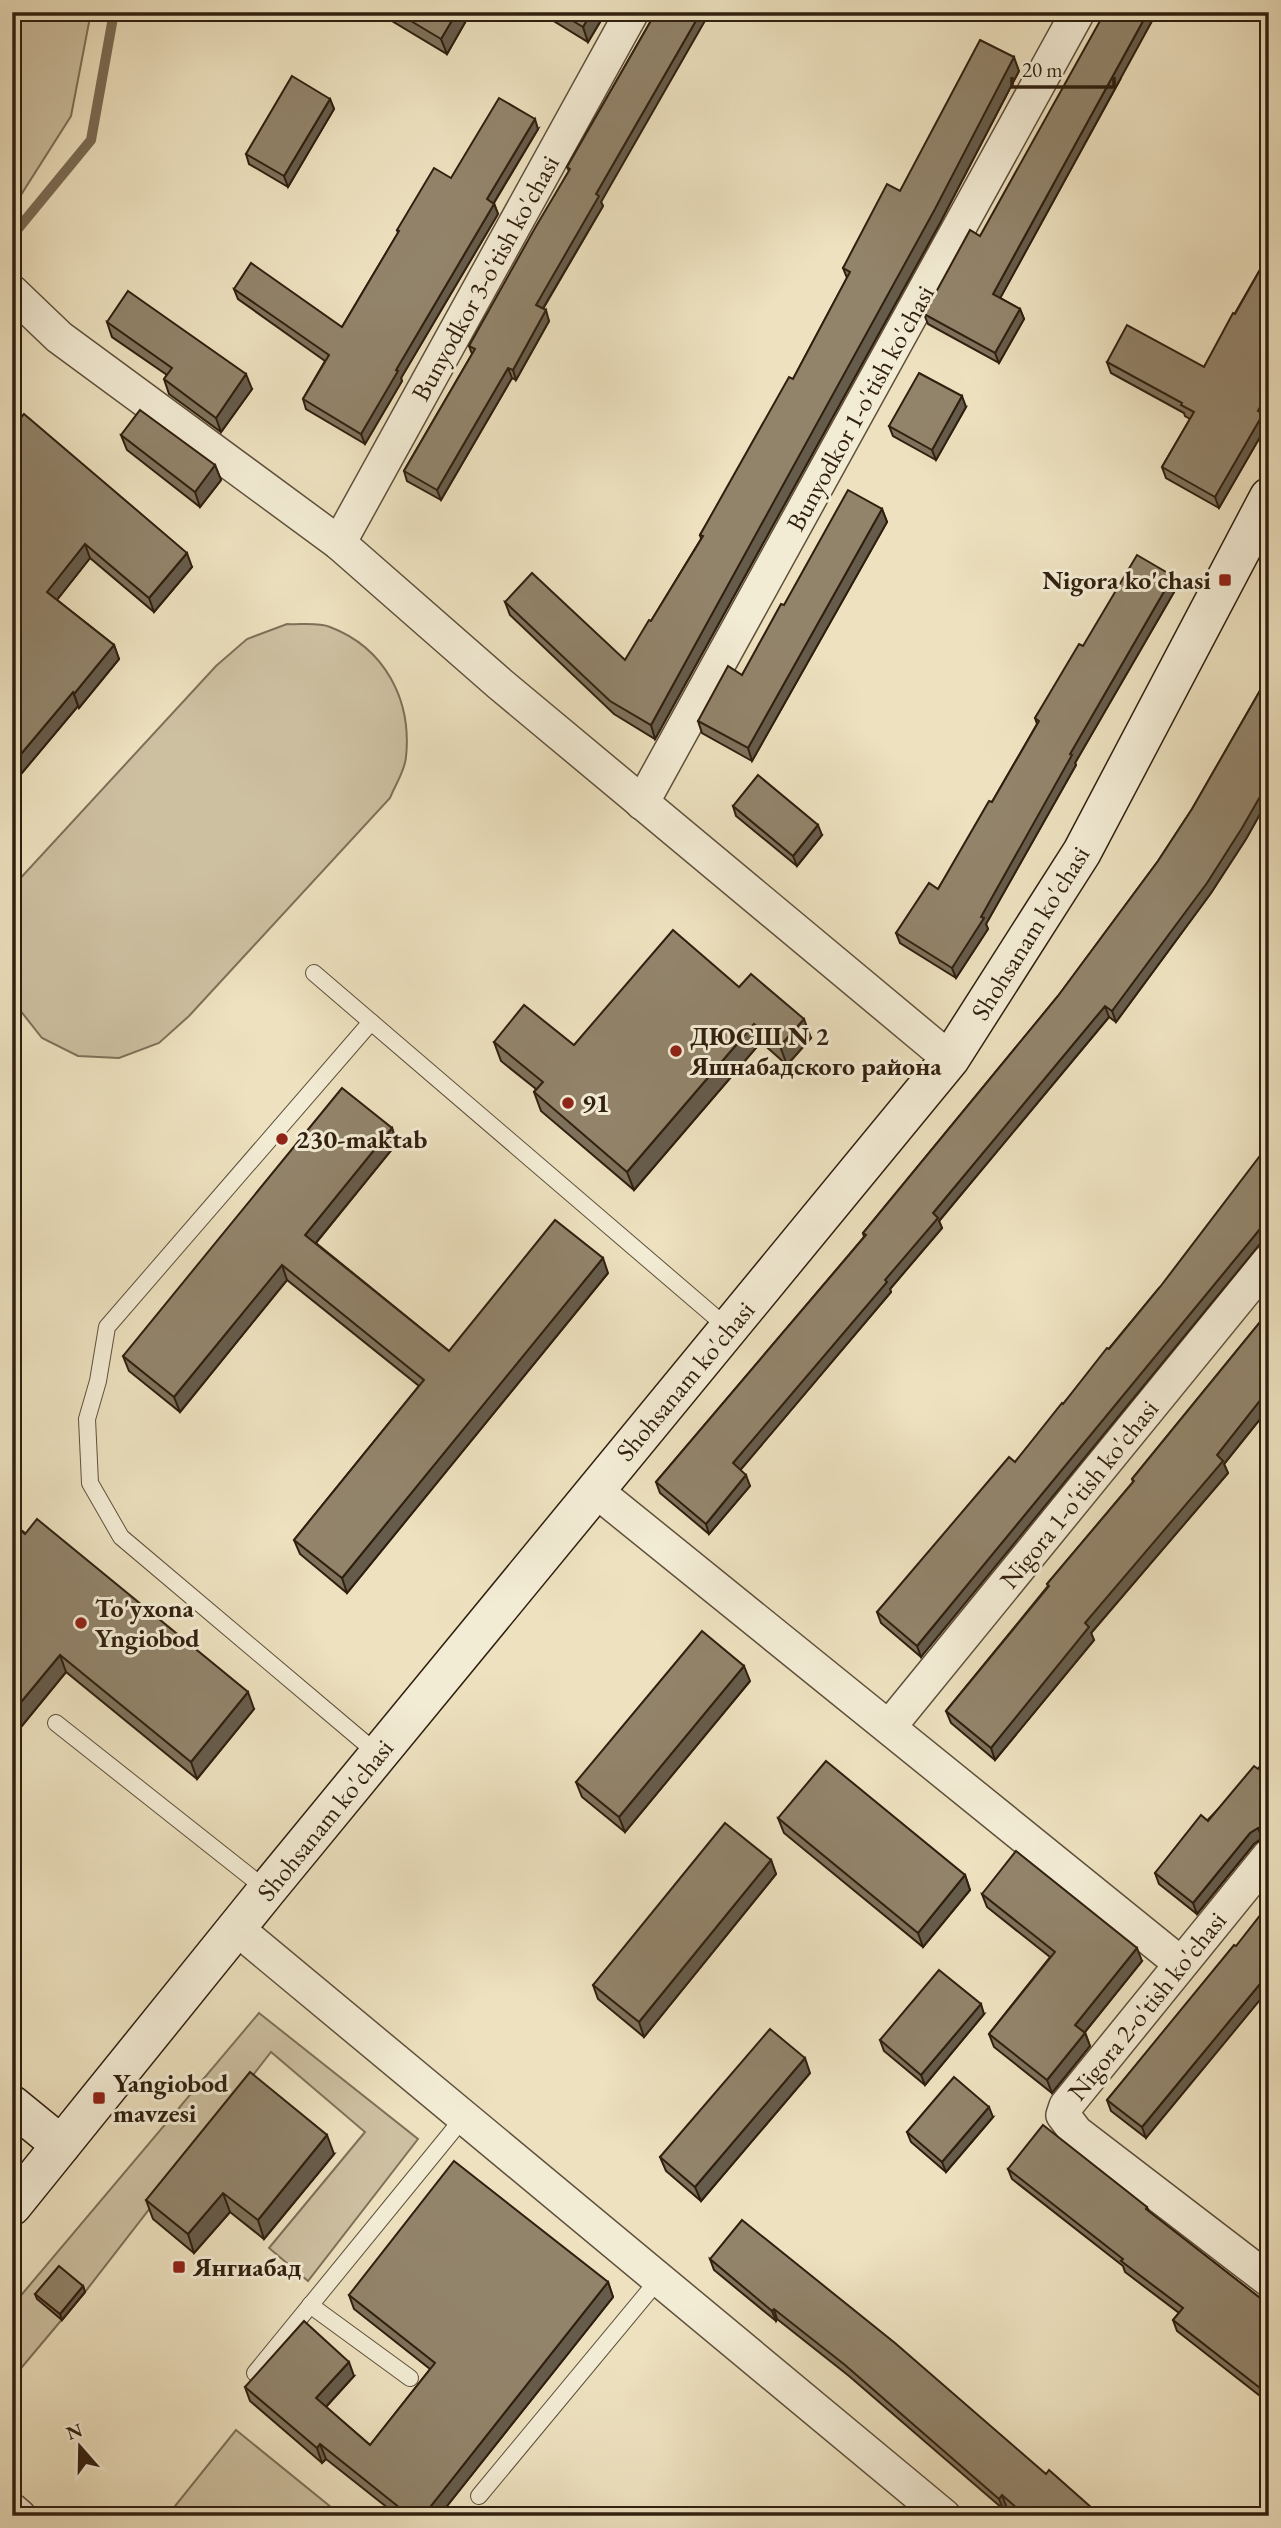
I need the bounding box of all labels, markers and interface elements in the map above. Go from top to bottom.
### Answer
scale bar [1012,46,1113,90]
text: 20 m [1022,56,1063,83]
street label: Bunyodkor 3-o'tish ko'chasi [403,149,567,407]
street label: Bunyodkor 1-o'tish ko'chasi [778,279,942,537]
place label: Nigora ko'chasi [1042,563,1211,597]
marker: Nigora ko'chasi [1217,572,1233,588]
street label: Shohsanam ko'chasi [963,840,1097,1026]
place label: ДЮСШ N 2 Яшнабадского района [689,1019,942,1083]
marker: ДЮСШ N 2 Яшнабадского района [668,1043,684,1059]
place label: 91 [582,1086,610,1120]
marker: 91 [560,1095,576,1111]
place label: 230-maktab [296,1122,427,1156]
marker: 230-maktab [274,1131,290,1147]
street label: Shohsanam ko'chasi [608,1294,762,1468]
street label: Nigora 1-o'tish ko'chasi [992,1392,1166,1596]
place label: To'yxona Yngiobod [95,1591,200,1655]
marker: To'yxona Yngiobod [73,1615,89,1631]
street label: Shohsanam ko'chasi [249,1732,401,1908]
street label: Nigora 2-o'tish ko'chasi [1060,1904,1234,2108]
place label: Yangiobod mavzesi [113,2066,229,2130]
marker: Yangiobod mavzesi [91,2090,107,2106]
place label: Янгиабад [192,2250,302,2284]
marker: Янгиабад [171,2259,187,2275]
north arrow [46,2412,116,2482]
text: N [63,2417,86,2446]

